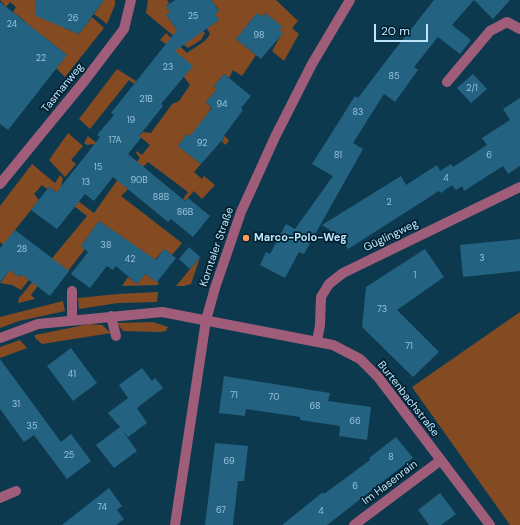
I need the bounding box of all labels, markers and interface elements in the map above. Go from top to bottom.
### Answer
house number: 25 [188,12,198,22]
house number: 26 [68,14,78,24]
scale bar [376,16,430,42]
house number: 24 [7,20,17,30]
text: 20 m [381,23,410,39]
house number: 98 [254,31,264,41]
house number: 22 [36,54,46,64]
street label: Tasmanweg [39,61,87,115]
house number: 23 [163,63,173,73]
house number: 85 [389,72,399,82]
house number: 2/1 [466,84,478,94]
house number: 21B [139,95,153,105]
house number: 94 [216,100,228,110]
house number: 83 [353,108,363,118]
house number: 19 [127,116,135,126]
house number: 17A [109,136,121,146]
house number: 92 [197,139,207,149]
house number: 81 [334,151,342,161]
house number: 6 [486,151,492,161]
house number: 15 [94,163,102,173]
house number: 4 [443,174,449,184]
house number: 90B [130,176,148,186]
house number: 13 [82,178,90,188]
house number: 88B [153,193,169,203]
house number: 2 [386,198,392,208]
street label: Korntaler Straße [197,206,237,288]
house number: 86B [177,208,193,218]
street label: Güglingweg [362,217,420,255]
place label: Marco-Polo-Weg [254,231,347,245]
marker: Marco-Polo-Weg [241,233,251,243]
house number: 38 [101,241,111,251]
house number: 28 [17,245,27,255]
house number: 3 [479,254,485,264]
house number: 42 [125,255,135,265]
house number: 1 [414,271,416,281]
house number: 73 [377,305,387,315]
house number: 71 [405,342,413,352]
street label: Burtenbachstraße [374,359,442,439]
house number: 41 [68,370,76,380]
house number: 71 [230,391,238,401]
house number: 70 [269,393,279,403]
house number: 31 [12,400,20,410]
house number: 68 [309,402,321,412]
house number: 66 [349,417,361,427]
house number: 35 [27,422,37,432]
house number: 25 [64,451,74,461]
house number: 8 [388,453,394,463]
house number: 69 [223,457,235,467]
street label: Im Hasenrain [360,458,420,508]
house number: 6 [352,482,358,492]
house number: 74 [97,503,107,513]
house number: 67 [216,506,226,516]
house number: 4 [318,507,324,517]

